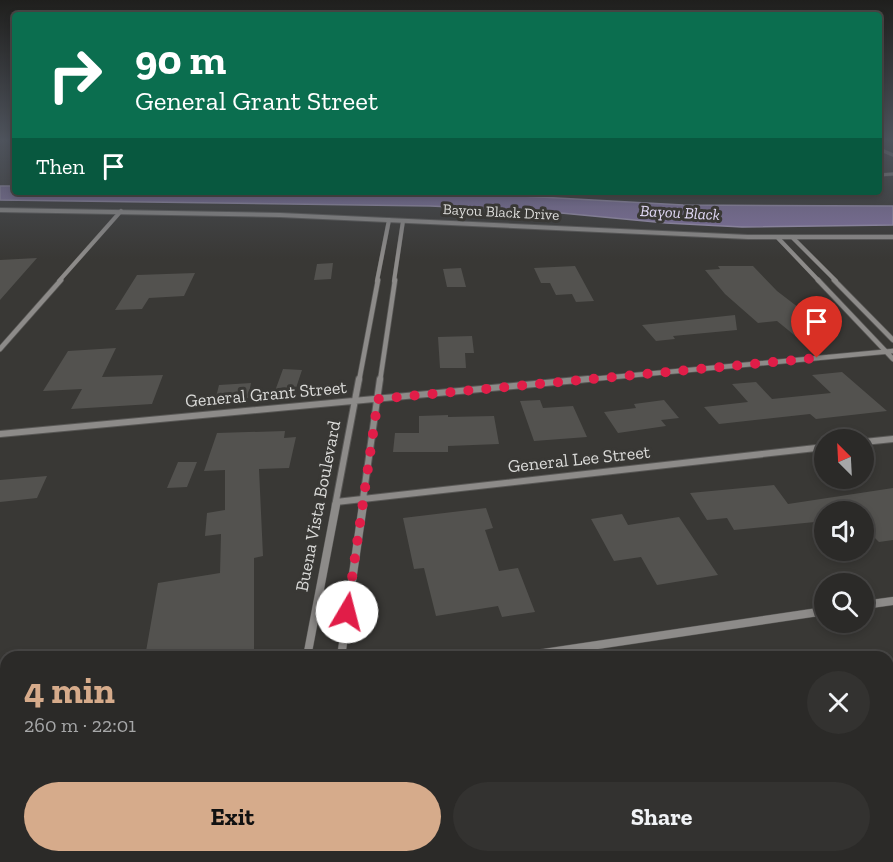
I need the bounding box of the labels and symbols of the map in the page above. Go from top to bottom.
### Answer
street label: Bayou Black Drive [442,200,560,224]
water label: Bayou Black [640,201,720,224]
pin [791,296,842,358]
street label: General Grant Street [184,376,348,412]
street label: Buena Vista Boulevard [291,418,345,594]
north arrow [814,429,874,489]
street label: General Lee Street [507,441,652,477]
position arrow [315,580,379,644]

